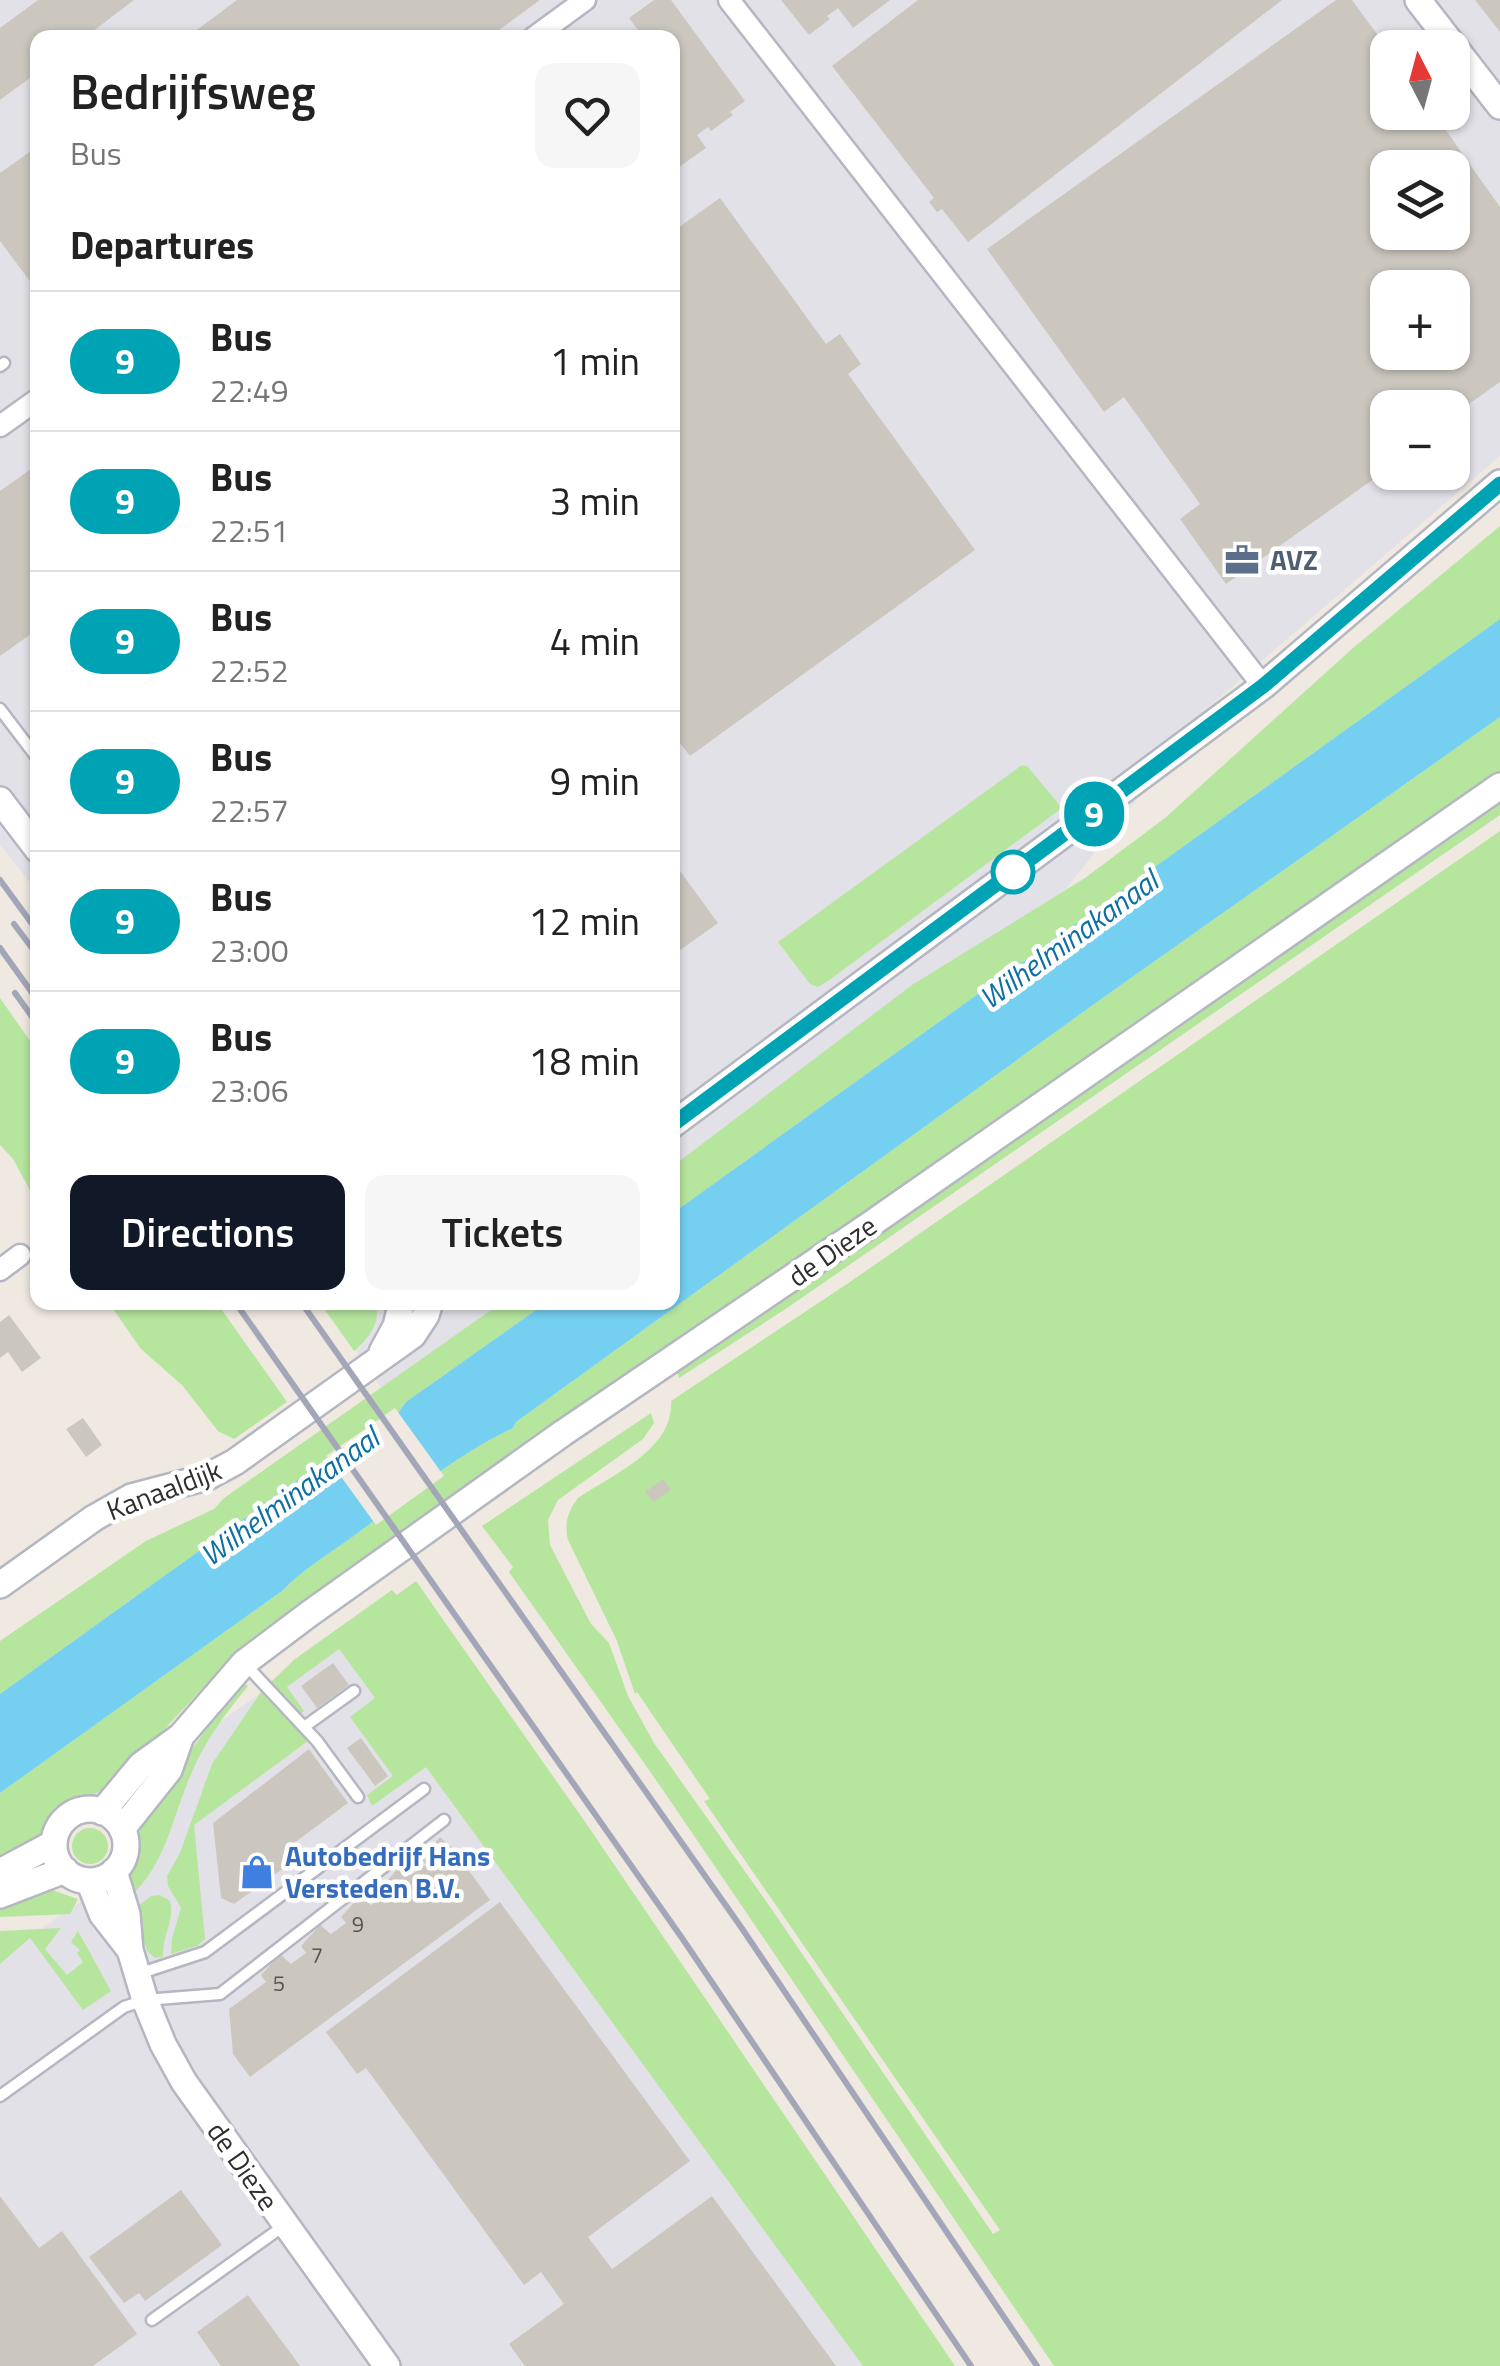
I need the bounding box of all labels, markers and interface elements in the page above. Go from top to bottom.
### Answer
north arrow [1370,30,1470,130]
map controls [1370,30,1470,490]
text: Bedrijfsweg [70,55,316,128]
button: heart [535,63,640,168]
text: Bus [70,129,122,177]
button: layers [1370,150,1470,250]
text: Departures [70,216,254,274]
button: + [1370,270,1470,370]
text: Bus [210,308,272,366]
text: 1 min [550,332,640,390]
text: 9 [115,334,135,388]
text: 22:49 [210,366,289,414]
button: − [1370,390,1470,490]
text: Bus [210,448,272,506]
text: 3 min [550,472,640,530]
text: 9 [115,474,135,528]
text: 22:51 [210,506,289,554]
place label: AVZ [1270,538,1318,581]
office icon: AVZ [1223,541,1261,579]
text: Bus [210,588,272,646]
text: 4 min [550,612,640,670]
text: 9 [115,614,135,668]
text: 22:52 [210,646,289,694]
text: Bus [210,728,272,786]
text: 9 min [550,752,640,810]
text: 9 [115,754,135,808]
line badge: 9 [1062,782,1126,846]
text: 22:57 [210,786,289,834]
text: 9 [1084,787,1104,841]
unlabelled marker [992,851,1034,893]
water label: Wilhelminakanaal [969,856,1170,1020]
text: Bus [210,868,272,926]
text: 12 min [529,892,640,950]
text: 9 [115,894,135,948]
text: 23:00 [210,926,289,974]
text: Bus [210,1008,272,1066]
text: 18 min [529,1032,640,1090]
text: 9 [115,1034,135,1088]
text: 23:06 [210,1066,289,1114]
button: Directions [70,1175,345,1290]
button: Tickets [365,1175,640,1290]
street label: de Dieze [778,1204,885,1297]
water label: Wilhelminakanaal [190,1413,391,1577]
street label: Kanaaldijk [100,1448,228,1531]
place label: Autobedrijf Hans Versteden B.V. [285,1834,490,1909]
shop icon: Autobedrijf Hans Versteden B.V. [238,1853,276,1891]
house number: 9 [352,1907,364,1941]
house number: 7 [311,1938,323,1972]
house number: 5 [273,1966,285,2000]
street label: de Dieze [197,2112,290,2219]

